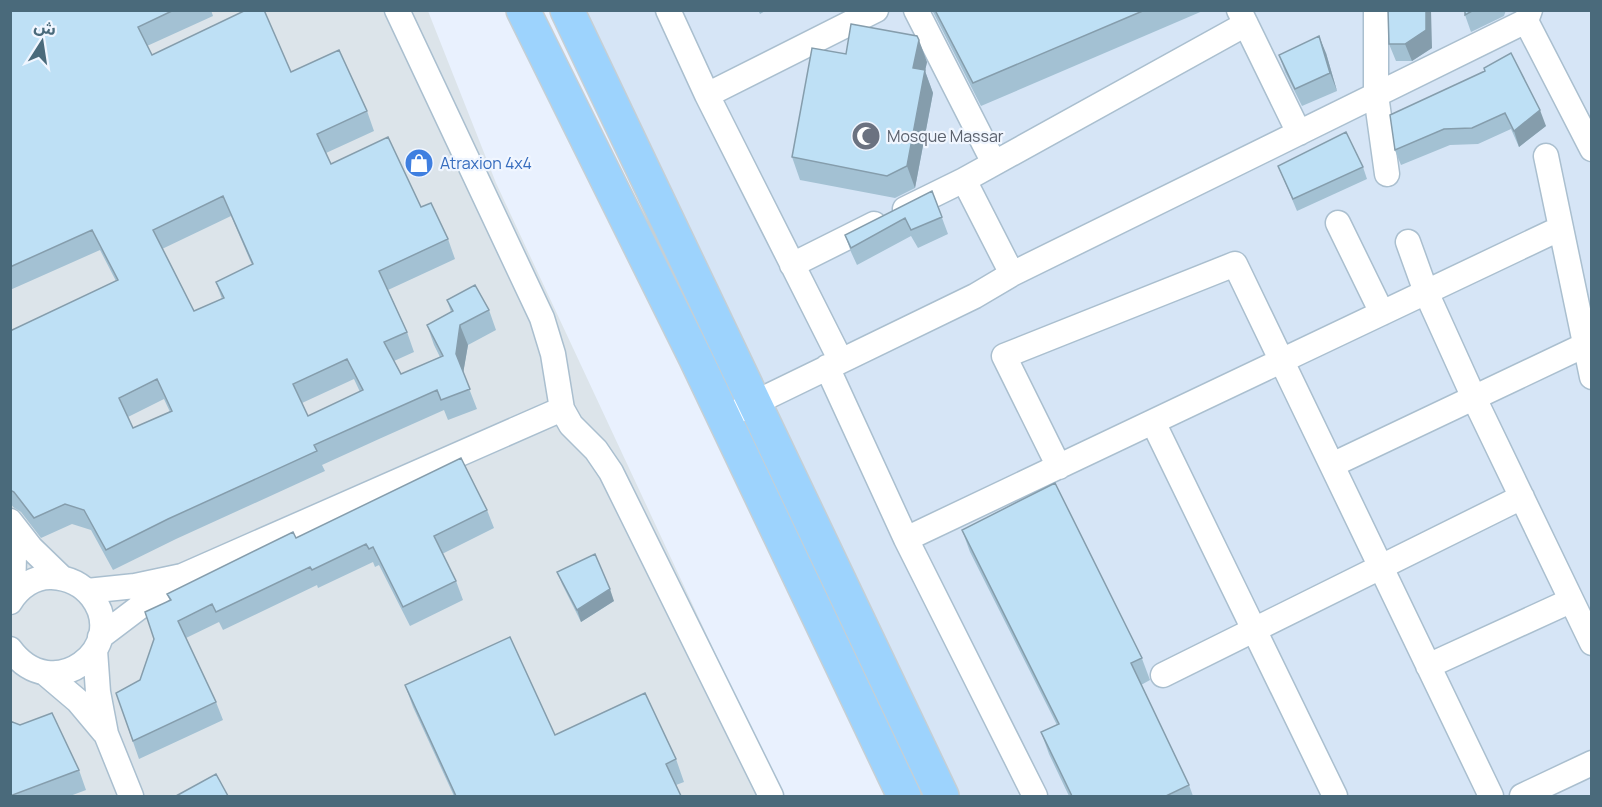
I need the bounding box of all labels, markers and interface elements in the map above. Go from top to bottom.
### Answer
north arrow [12,12,72,72]
text: ش [32,14,58,40]
mosque icon: Mosque Massar [850,120,882,152]
place label: Mosque Massar [887,125,1004,147]
shop icon: Atraxion 4x4 [403,147,435,179]
place label: Atraxion 4x4 [440,152,532,174]

